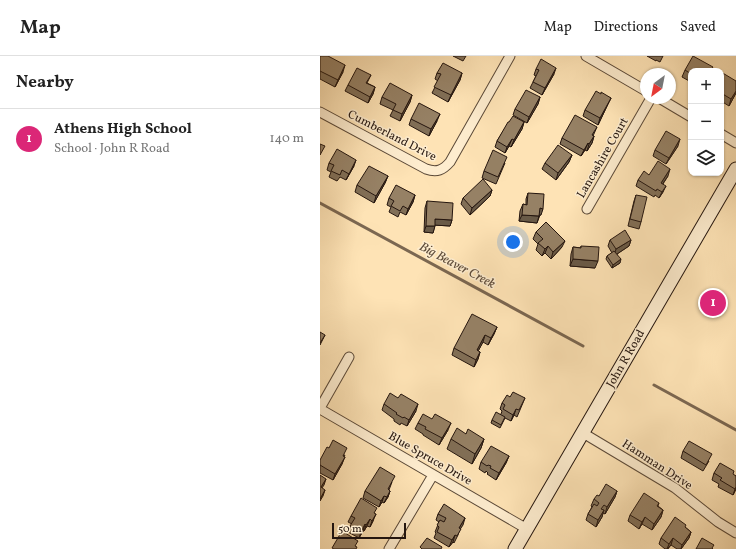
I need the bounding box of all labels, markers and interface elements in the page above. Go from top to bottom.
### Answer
text: Map [20,15,61,41]
text: Map [544,18,572,37]
text: Directions [594,18,658,37]
text: Saved [680,18,716,37]
north arrow [640,68,676,104]
map controls [688,68,724,176]
button: + [688,68,724,104]
text: Nearby [16,71,74,94]
button: − [688,104,724,140]
street label: Cumberland Drive [345,107,439,165]
street label: Lancashire Court [573,115,633,201]
text: Athens High School [54,119,192,140]
text: 1 [26,130,32,148]
text: 140 m [270,130,304,148]
text: School · John R Road [54,140,170,158]
button: layers [688,140,724,176]
your location [503,232,523,252]
water label: Big Beaver Creek [416,238,498,294]
pin: 1 [700,288,726,318]
street label: John R Road [603,327,649,391]
street label: Blue Spruce Drive [385,429,475,490]
street label: Hamman Drive [619,436,696,494]
scale bar [332,521,406,540]
text: 50 m [338,522,362,537]

